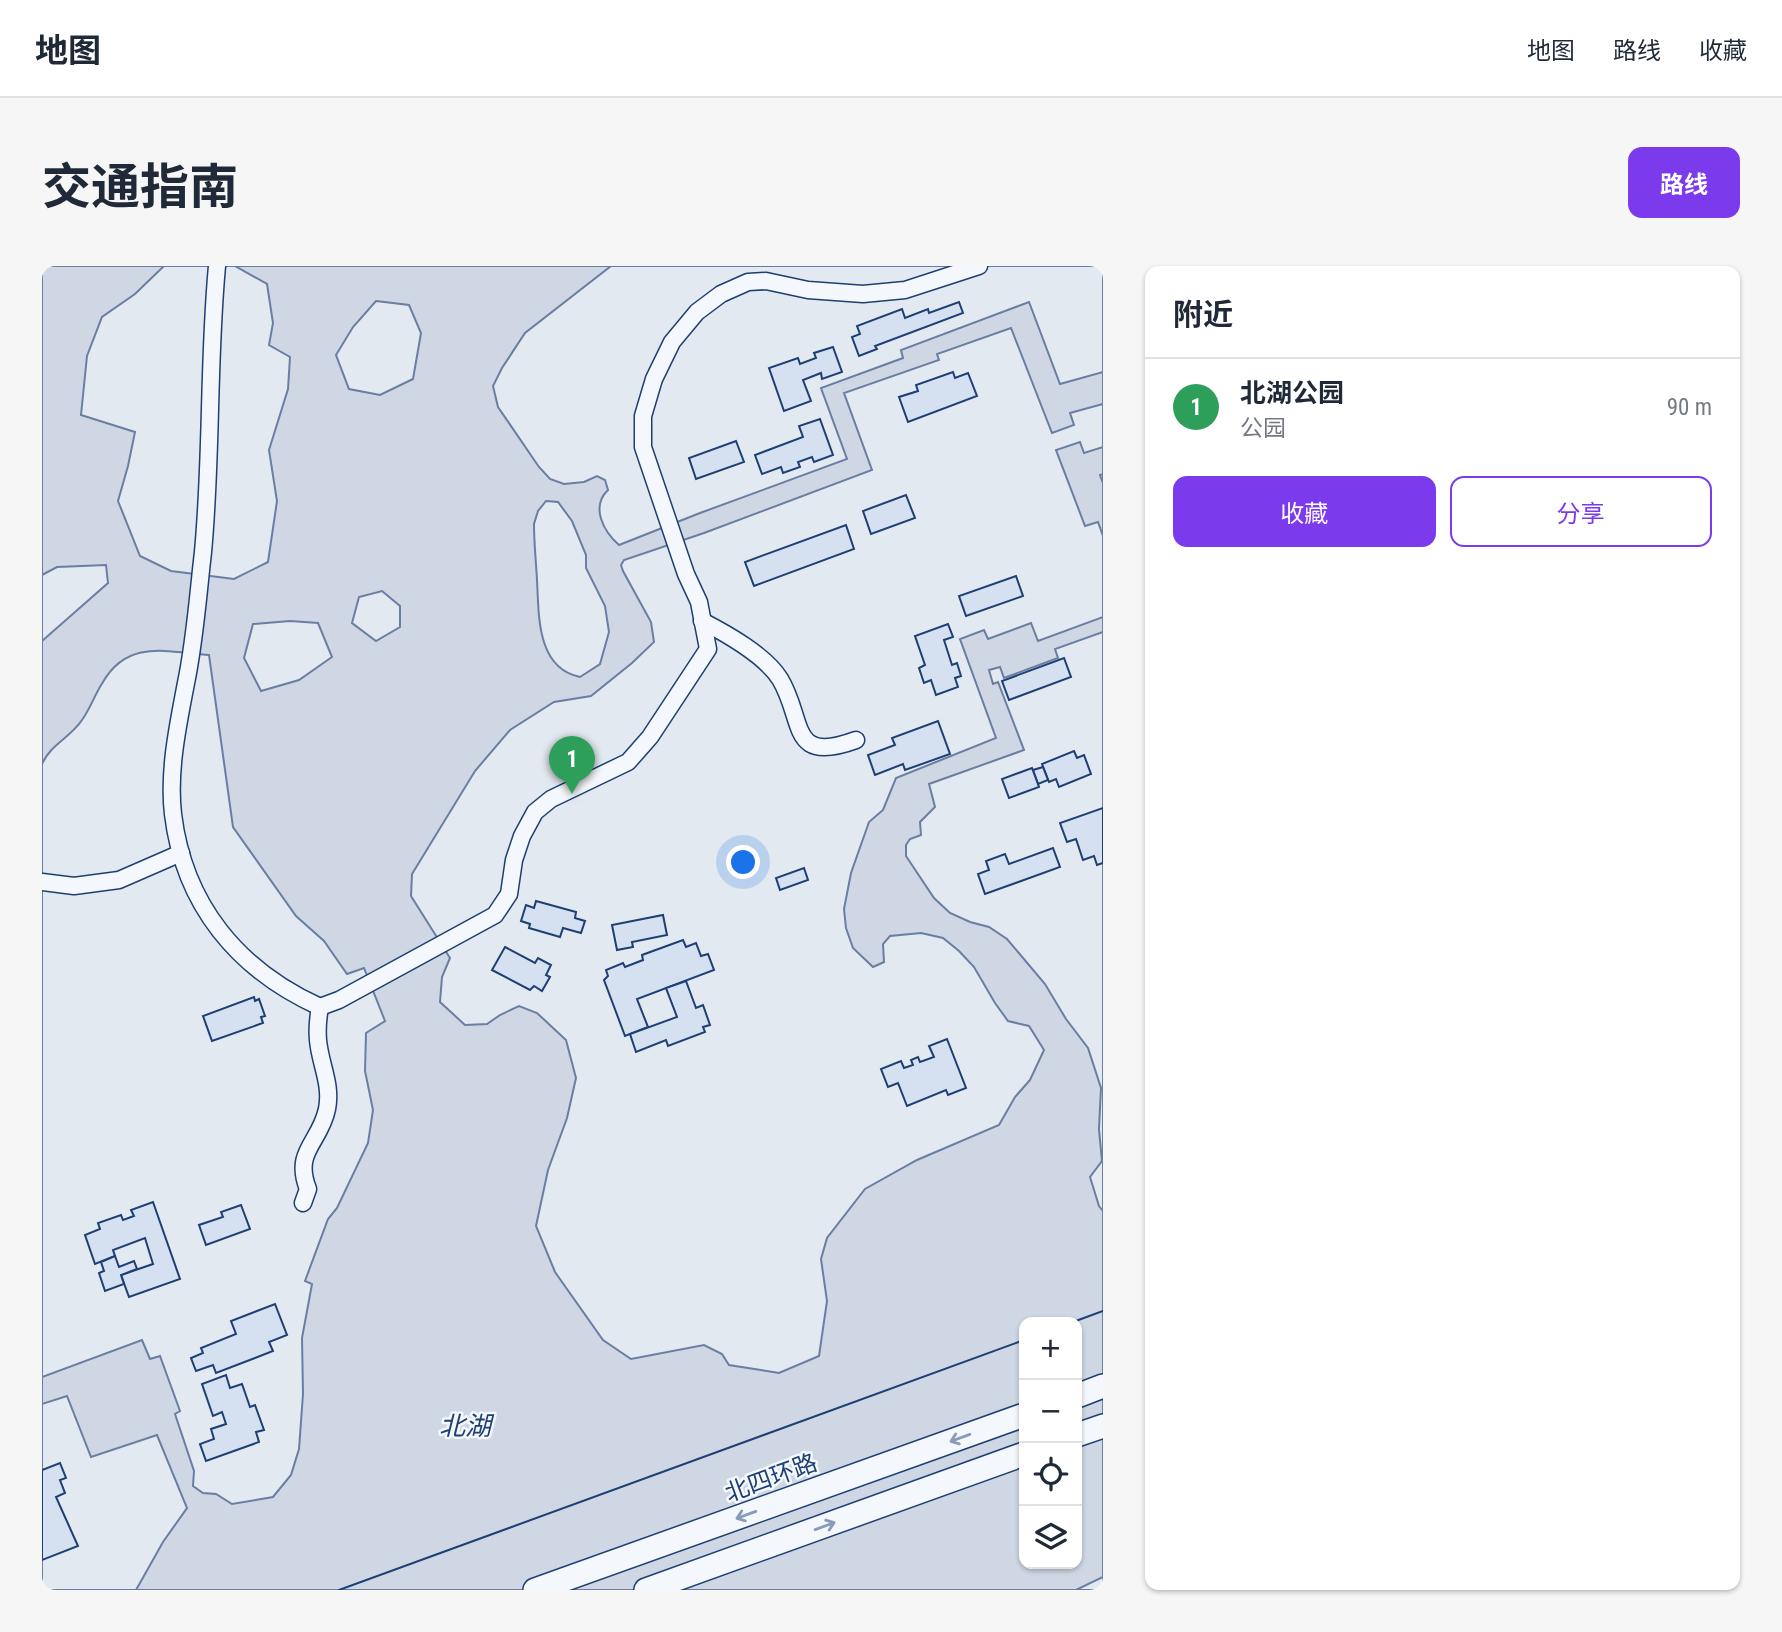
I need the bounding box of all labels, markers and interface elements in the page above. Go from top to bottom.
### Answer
text: 地图 [35,31,101,70]
text: 地图 [1527,37,1575,65]
text: 路线 [1613,37,1661,65]
text: 收藏 [1699,37,1747,65]
button: 路线 [1628,147,1740,218]
text: 交通指南 [42,159,238,216]
text: 附近 [1173,297,1233,332]
text: 北湖公园 [1240,378,1344,408]
text: 1 [1190,394,1202,421]
text: 90 m [1667,394,1712,421]
text: 公园 [1240,415,1286,442]
button: 收藏 [1173,476,1436,547]
button: 分享 [1450,476,1712,547]
pin: 1 [549,736,595,794]
your location [726,845,760,879]
map controls [1019,1317,1082,1569]
button: + [1019,1317,1082,1380]
button: − [1019,1380,1082,1443]
water label: 北湖 [439,1411,495,1441]
one-way arrow [949,1432,971,1445]
button: locate [1019,1443,1082,1506]
street label: 北四环路 [721,1448,821,1508]
button: layers [1019,1506,1082,1569]
one-way arrow [735,1509,757,1522]
one-way arrow [814,1518,836,1531]

